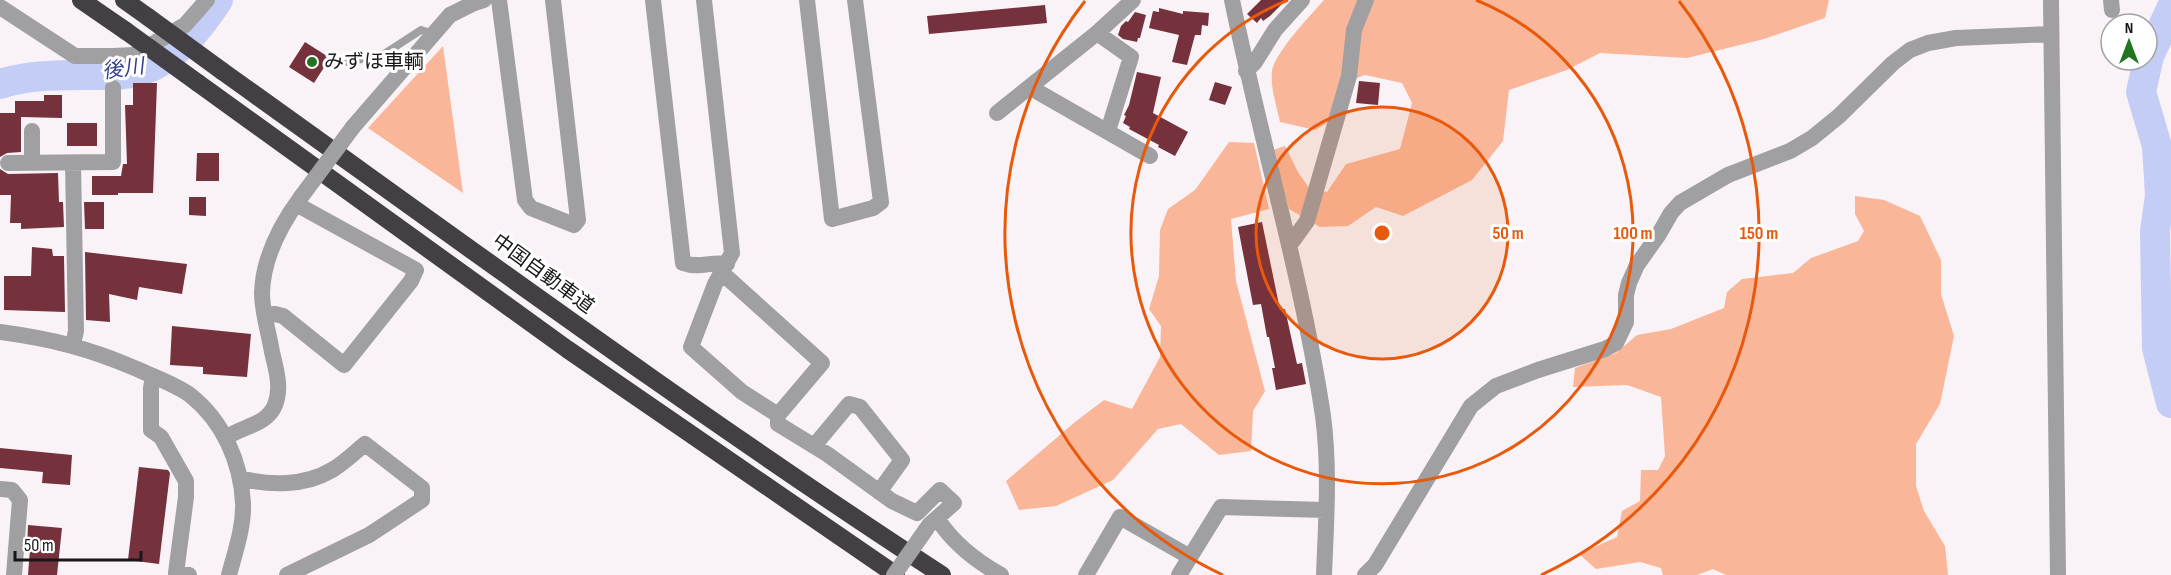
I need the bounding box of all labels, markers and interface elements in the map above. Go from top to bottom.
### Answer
north arrow [2099,12,2159,72]
text: N [2125,19,2133,38]
place label: みずほ車輌 [324,50,424,74]
water label: 後川 [100,53,148,84]
marker: みずほ車輌 [305,55,319,69]
centre of rings [1372,223,1392,243]
text: 50 m [1492,223,1524,244]
text: 100 m [1614,223,1653,244]
text: 150 m [1740,223,1778,244]
street label: 中国自動車道 [487,229,599,319]
scale bar [15,524,141,562]
text: 50 m [24,535,54,556]

